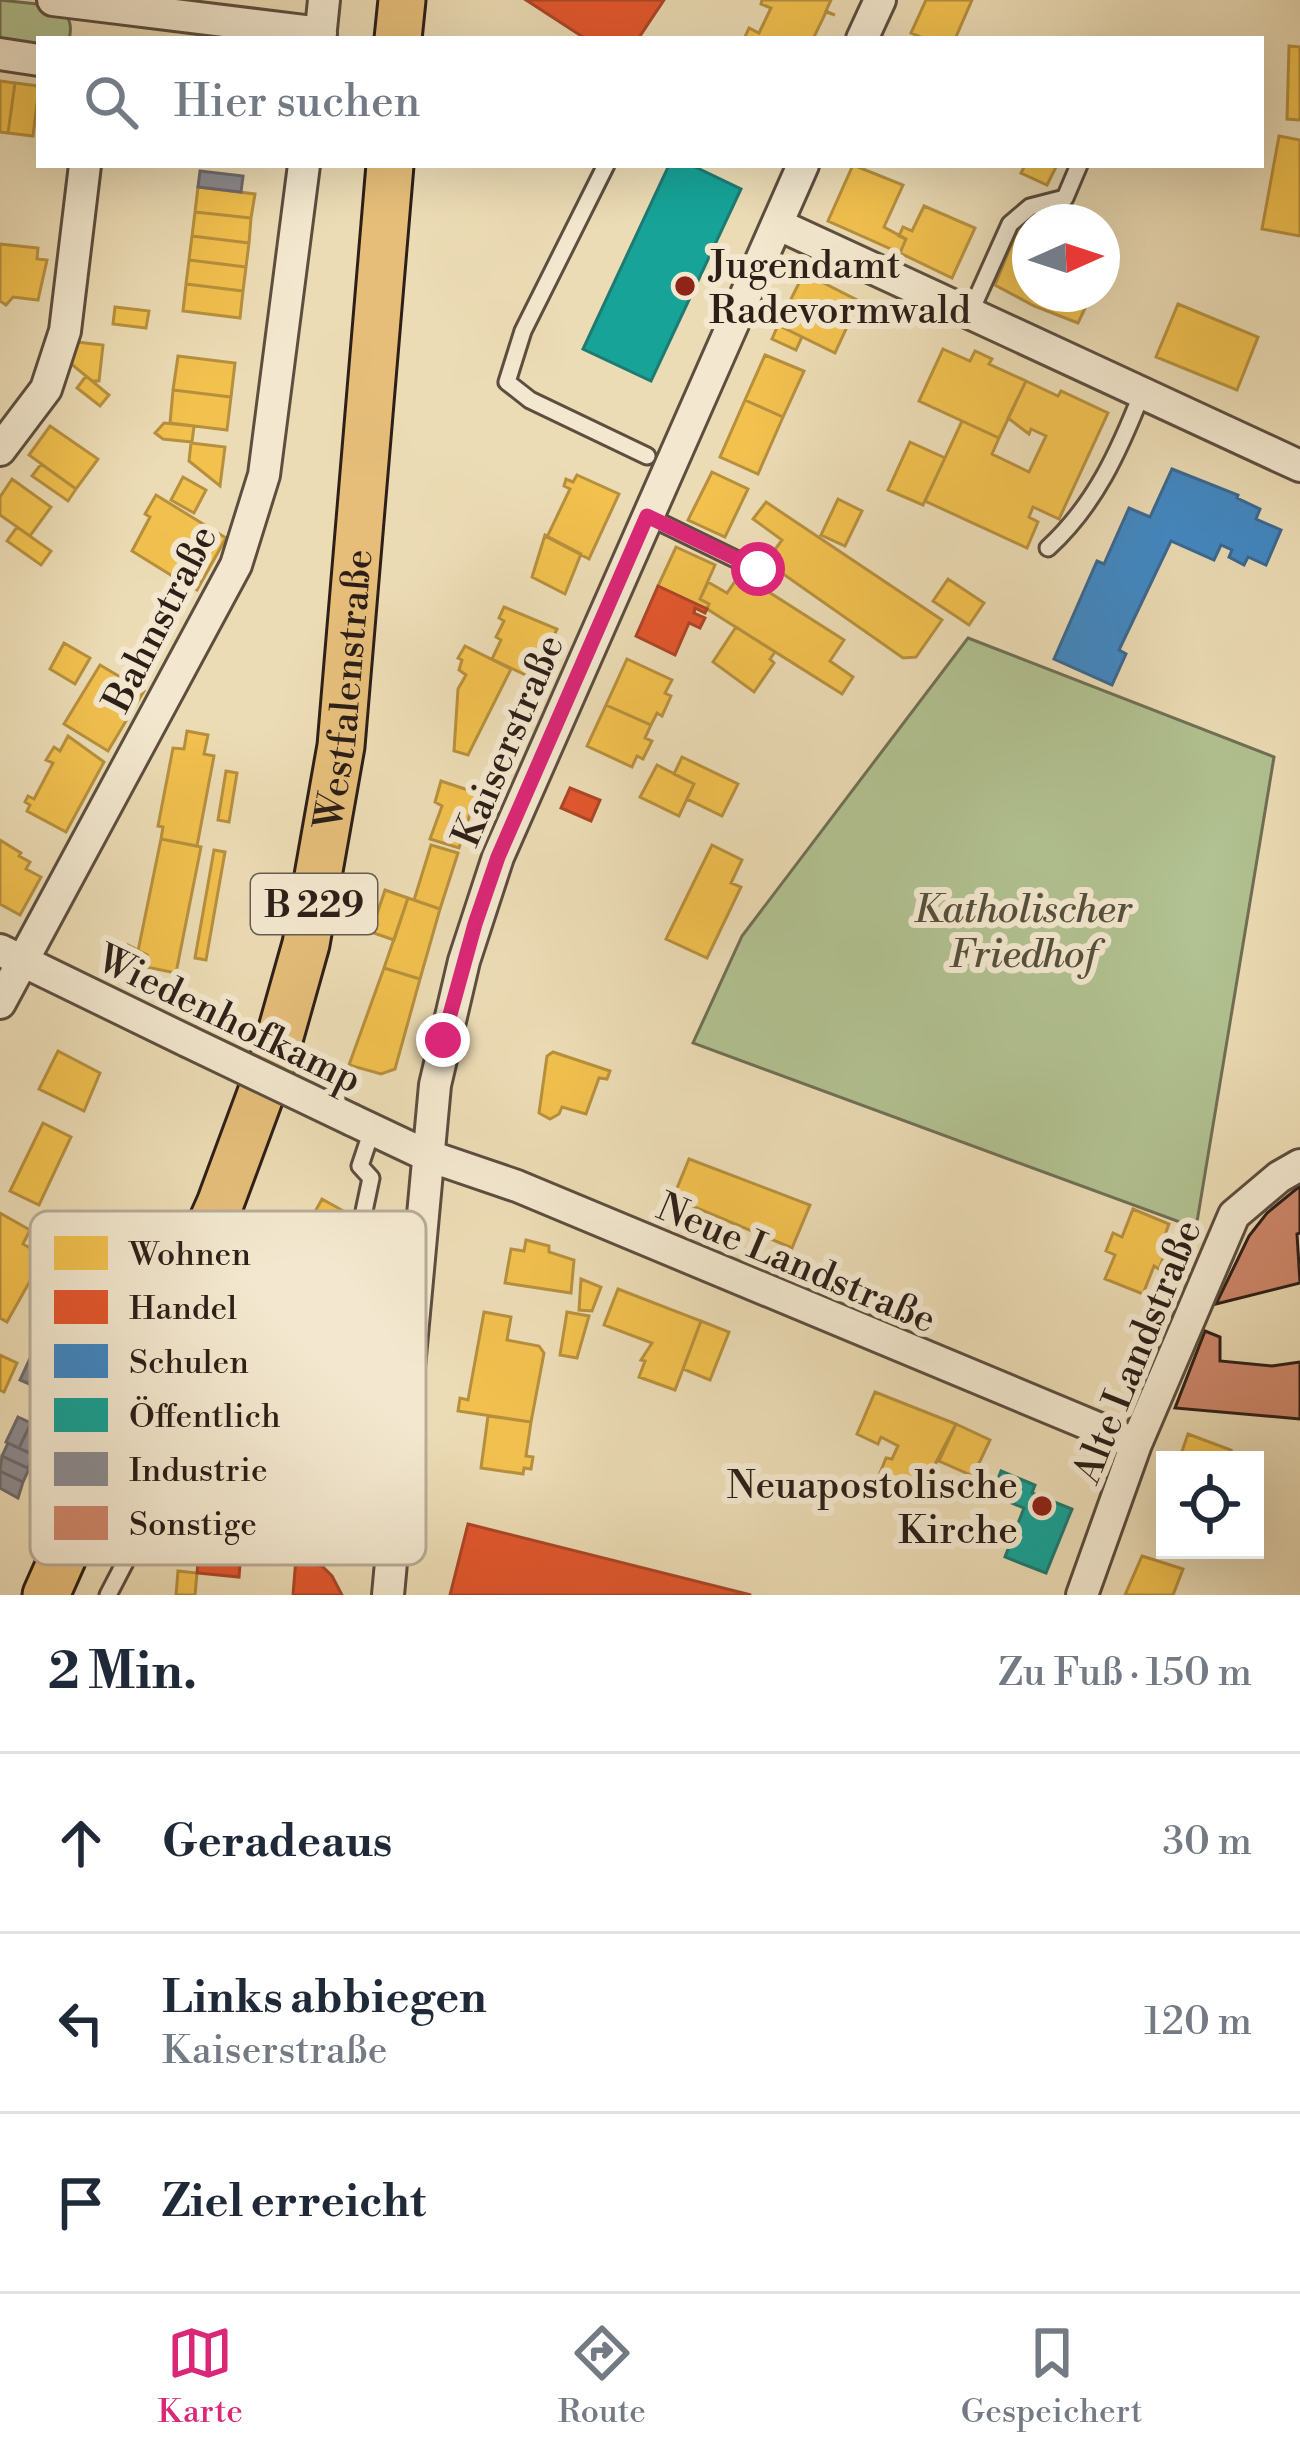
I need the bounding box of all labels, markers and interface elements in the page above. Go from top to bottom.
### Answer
search box [36,36,1264,168]
icon: search [78,69,144,135]
text: Hier suchen [174,74,420,131]
north arrow [1012,204,1120,312]
place label: Jugendamt Radevormwald [707,242,971,336]
marker: Jugendamt Radevormwald [672,273,698,299]
street label: Bahnstraße [93,518,229,722]
route start [731,542,785,596]
street label: Westfalenstraße [304,547,385,835]
street label: Kaiserstraße [443,628,576,854]
road number: B 229 [251,874,377,934]
park label: Katholischer Friedhof [914,886,1134,980]
street label: Wiedenhofkamp [87,934,369,1105]
route end [416,1013,470,1067]
street label: Neue Landstraße [649,1183,943,1345]
legend [30,1211,426,1565]
street label: Alte Landstraße [1063,1213,1213,1492]
text: Wohnen [128,1235,251,1276]
text: Handel [129,1289,237,1330]
text: Schulen [129,1343,249,1384]
text: Öffentlich [129,1396,281,1438]
text: Industrie [129,1451,268,1492]
map controls [1156,1451,1264,1559]
button: locate [1156,1451,1264,1559]
place label: Neuapostolische Kirche [727,1462,1018,1556]
marker: Neuapostolische Kirche [1029,1493,1055,1519]
text: Sonstige [129,1505,257,1546]
text: 2 Min. [48,1641,197,1705]
text: Zu Fuß · 150 m [998,1649,1252,1698]
icon: ahead [48,1810,114,1876]
text: Geradeaus [162,1814,392,1871]
text: 30 m [1162,1818,1252,1867]
text: Links abbiegen [162,1970,487,2027]
icon: left [48,1990,114,2056]
text: 120 m [1144,1998,1252,2047]
text: Kaiserstraße [162,2027,387,2076]
icon: arrive [48,2170,114,2236]
text: Ziel erreicht [162,2174,426,2231]
tab: Karte [158,2320,243,2433]
tab: Route [558,2320,646,2433]
tab: Gespeichert [961,2320,1143,2433]

